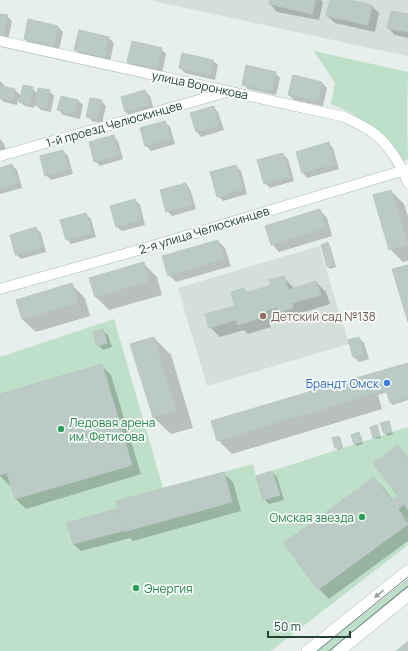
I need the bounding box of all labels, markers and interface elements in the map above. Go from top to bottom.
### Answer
street label: улица Воронкова [150,66,250,104]
street label: 1-й проезд Челюскинцев [44,96,185,152]
street label: 2-я улица Челюскинцев [137,202,272,258]
place label: Детский сад №138 [271,308,376,325]
marker: Детский сад №138 [258,311,268,321]
place label: Брандт Омск [306,375,380,392]
marker: Брандт Омск [382,378,392,388]
place label: Ледовая арена им. Фетисова [69,414,155,445]
marker: Ледовая арена им. Фетисова [56,424,66,434]
place label: Омская звезда [270,509,354,526]
marker: Омская звезда [357,512,367,522]
place label: Энергия [144,580,193,597]
marker: Энергия [131,583,141,593]
one-way arrow [374,590,385,598]
scale bar [268,613,350,639]
text: 50 m [274,618,301,635]

